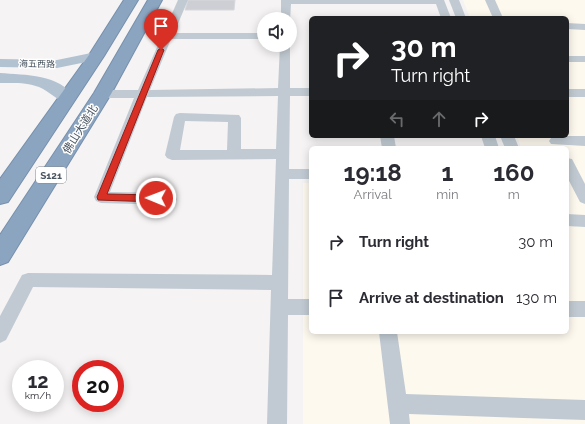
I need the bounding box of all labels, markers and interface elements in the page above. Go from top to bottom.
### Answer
pin [144,9,178,50]
map controls [257,12,297,52]
button: sound [257,12,297,52]
icon: arrive [150,15,172,37]
text: 30 m [391,31,457,64]
icon: right [325,32,377,84]
street label: 海五西路 [19,59,55,69]
text: Turn right [391,65,470,86]
street label: 佛山大道北 [60,102,101,156]
icon: left [386,108,408,130]
icon: ahead [428,108,450,130]
icon: right [470,108,492,130]
text: 19:18 [344,158,402,187]
text: 1 [442,158,453,187]
text: 160 [493,158,534,187]
road number: S121 [36,167,66,183]
position arrow [135,177,177,219]
text: Arrival [354,187,392,202]
text: min [436,187,459,202]
text: m [508,187,520,202]
icon: right [325,231,347,253]
text: Turn right [359,233,429,251]
text: 30 m [518,233,553,251]
icon: arrive [325,287,347,309]
text: Arrive at destination [359,289,504,307]
text: 130 m [516,289,557,307]
speed limit sign: 20 [72,360,124,412]
text: 12 [27,369,49,393]
text: km/h [25,390,51,401]

